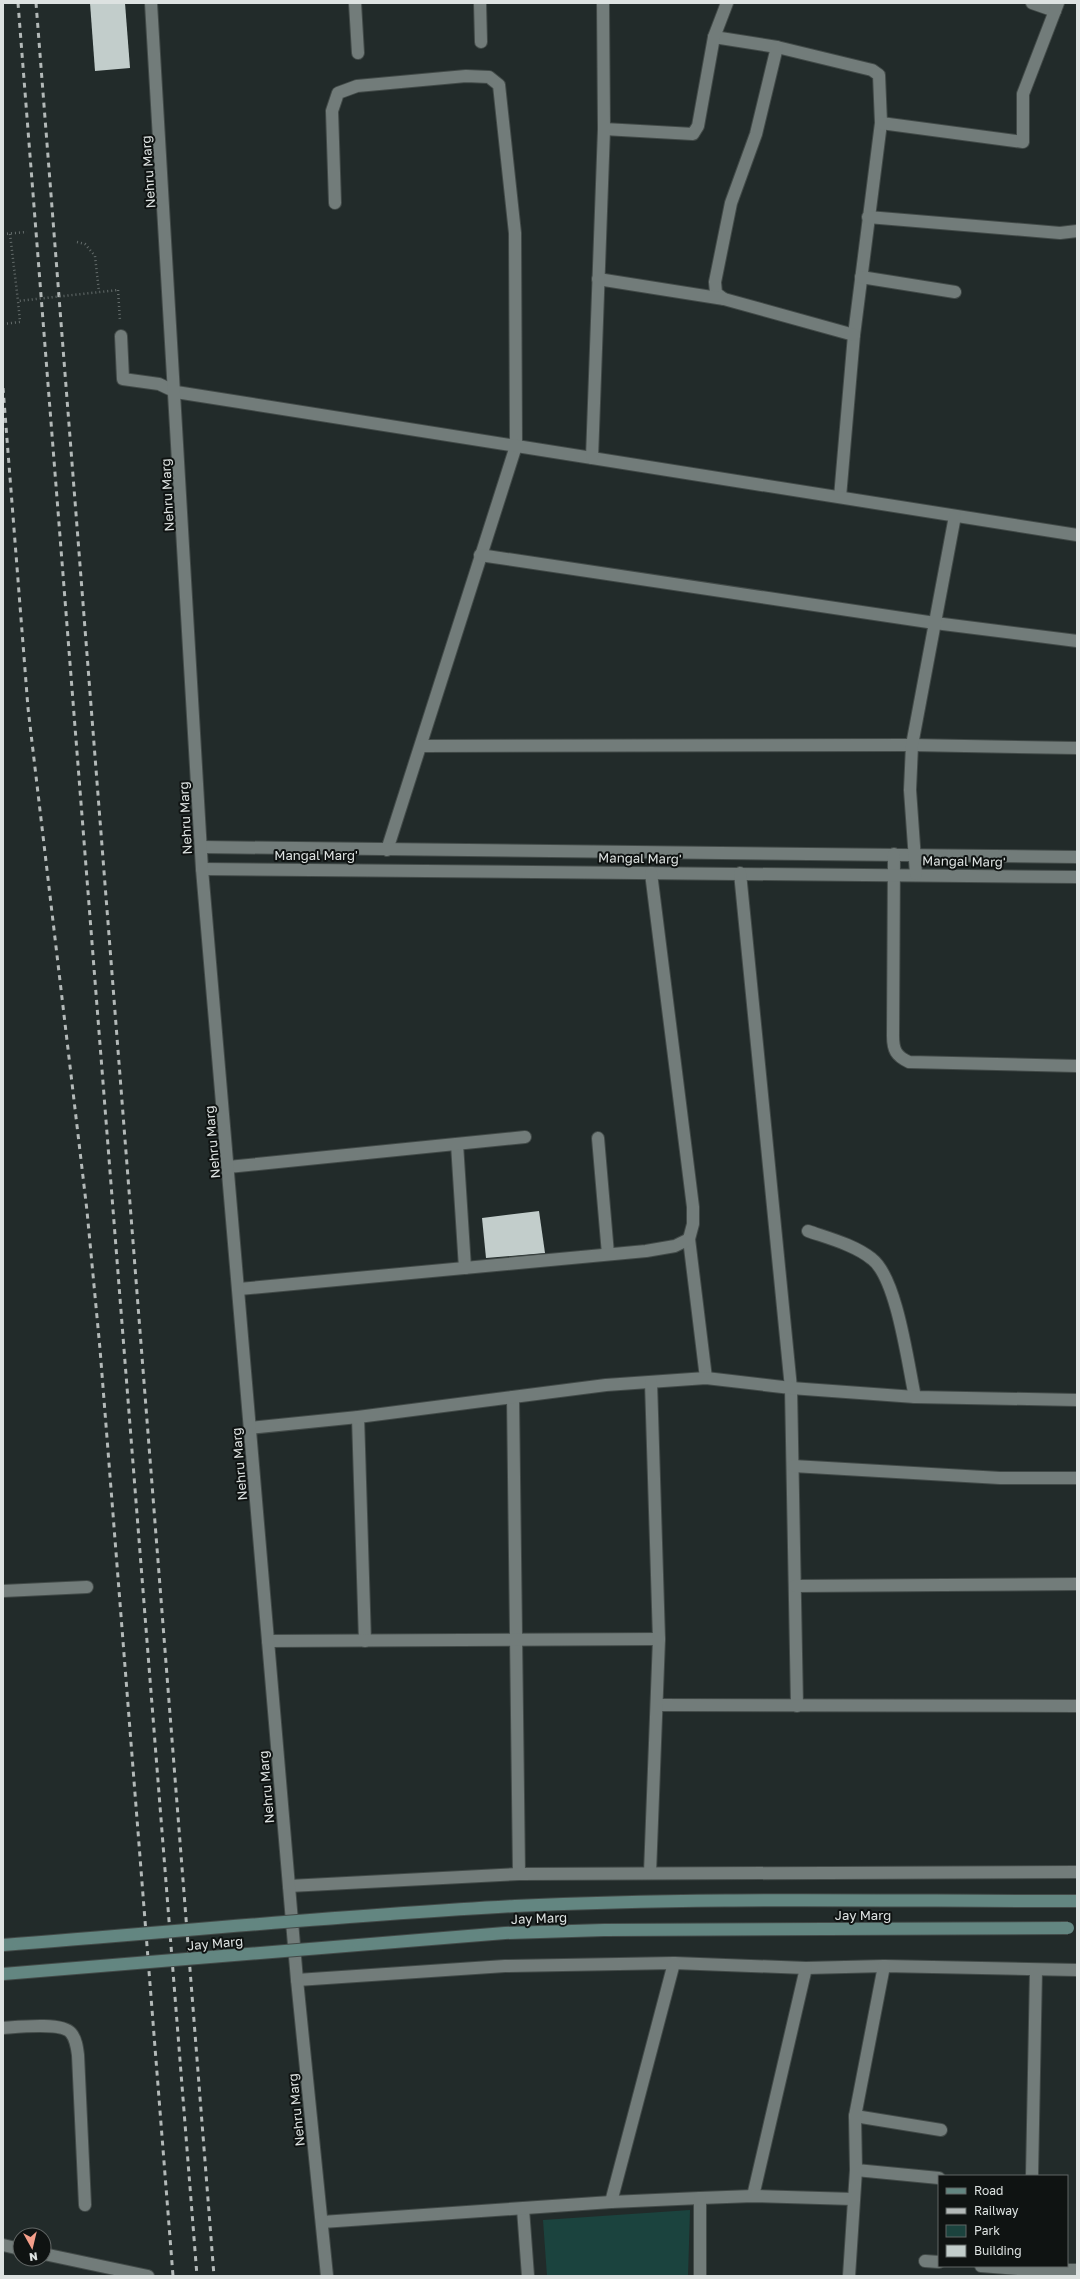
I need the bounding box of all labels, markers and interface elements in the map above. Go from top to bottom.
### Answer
street label: Nehru Marg [137,135,159,209]
street label: Nehru Marg [157,458,177,532]
street label: Nehru Marg [175,781,195,855]
street label: Mangal Marg' [274,847,358,863]
street label: Mangal Marg' [598,849,682,867]
street label: Mangal Marg' [922,852,1006,870]
street label: Nehru Marg [201,1105,223,1179]
street label: Nehru Marg [228,1427,250,1501]
street label: Nehru Marg [255,1750,277,1824]
street label: Jay Marg [835,1907,891,1923]
street label: Jay Marg [511,1909,567,1927]
street label: Jay Marg [186,1933,244,1953]
street label: Nehru Marg [284,2073,308,2147]
legend [938,2175,1068,2267]
text: Road [974,2183,1003,2198]
text: Railway [974,2203,1019,2218]
text: Park [974,2223,1000,2238]
north arrow [12,2227,52,2267]
text: Building [974,2243,1022,2258]
text: N [28,2250,39,2264]

